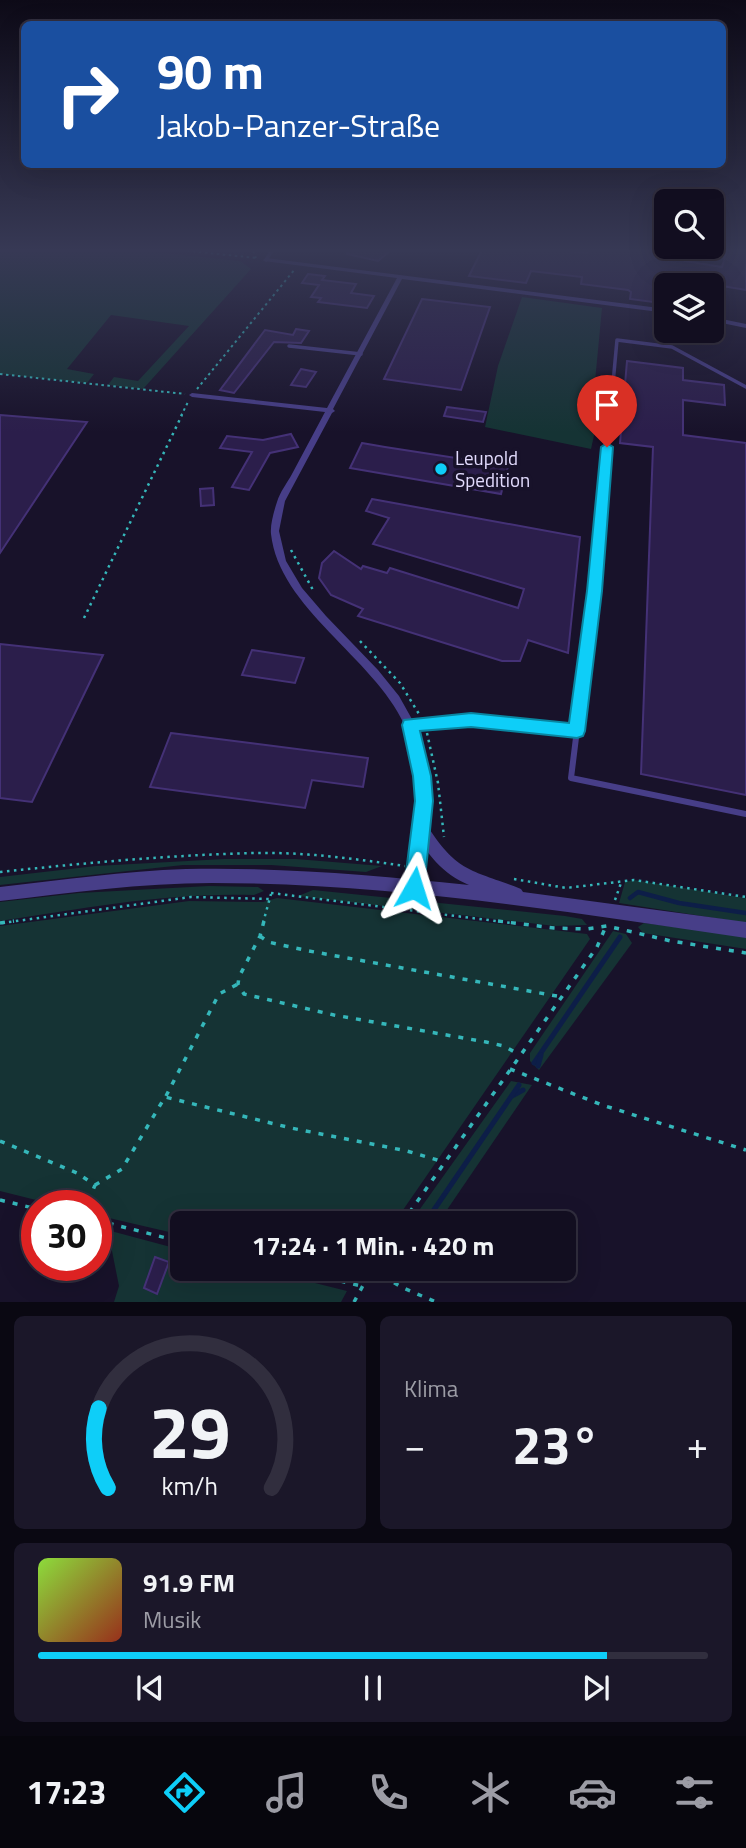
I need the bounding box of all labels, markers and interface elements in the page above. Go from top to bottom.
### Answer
text: 90 m [157,33,264,108]
icon: right [42,49,133,140]
text: Jakob-Panzer-Straße [157,101,440,149]
map controls [654,189,724,343]
button: search [654,189,724,259]
button: layers [654,273,724,343]
pin [577,375,637,447]
icon: arrive [588,386,626,424]
place label: Leupold Spedition [455,443,530,494]
marker: Leupold Spedition [433,461,449,477]
position arrow [377,851,451,925]
speed limit sign: 30 [21,1190,112,1281]
text: 17:24 · 1 Min. · 420 m [252,1226,494,1265]
text: Klima [404,1371,458,1406]
text: 29 [149,1377,231,1487]
text: 23° [512,1405,600,1484]
text: − [404,1416,425,1474]
text: + [687,1416,708,1474]
text: km/h [162,1467,218,1505]
text: 91.9 FM [143,1563,235,1602]
text: Musik [143,1602,201,1637]
icon: previous [131,1669,169,1707]
icon: pause [354,1669,392,1707]
icon: next [577,1669,615,1707]
text: 17:23 [27,1768,106,1816]
icon: directions [160,1768,209,1817]
icon: music [262,1768,311,1817]
icon: phone [364,1768,413,1817]
icon: climate [466,1768,515,1817]
icon: car [568,1768,617,1817]
icon: filters [670,1768,719,1817]

